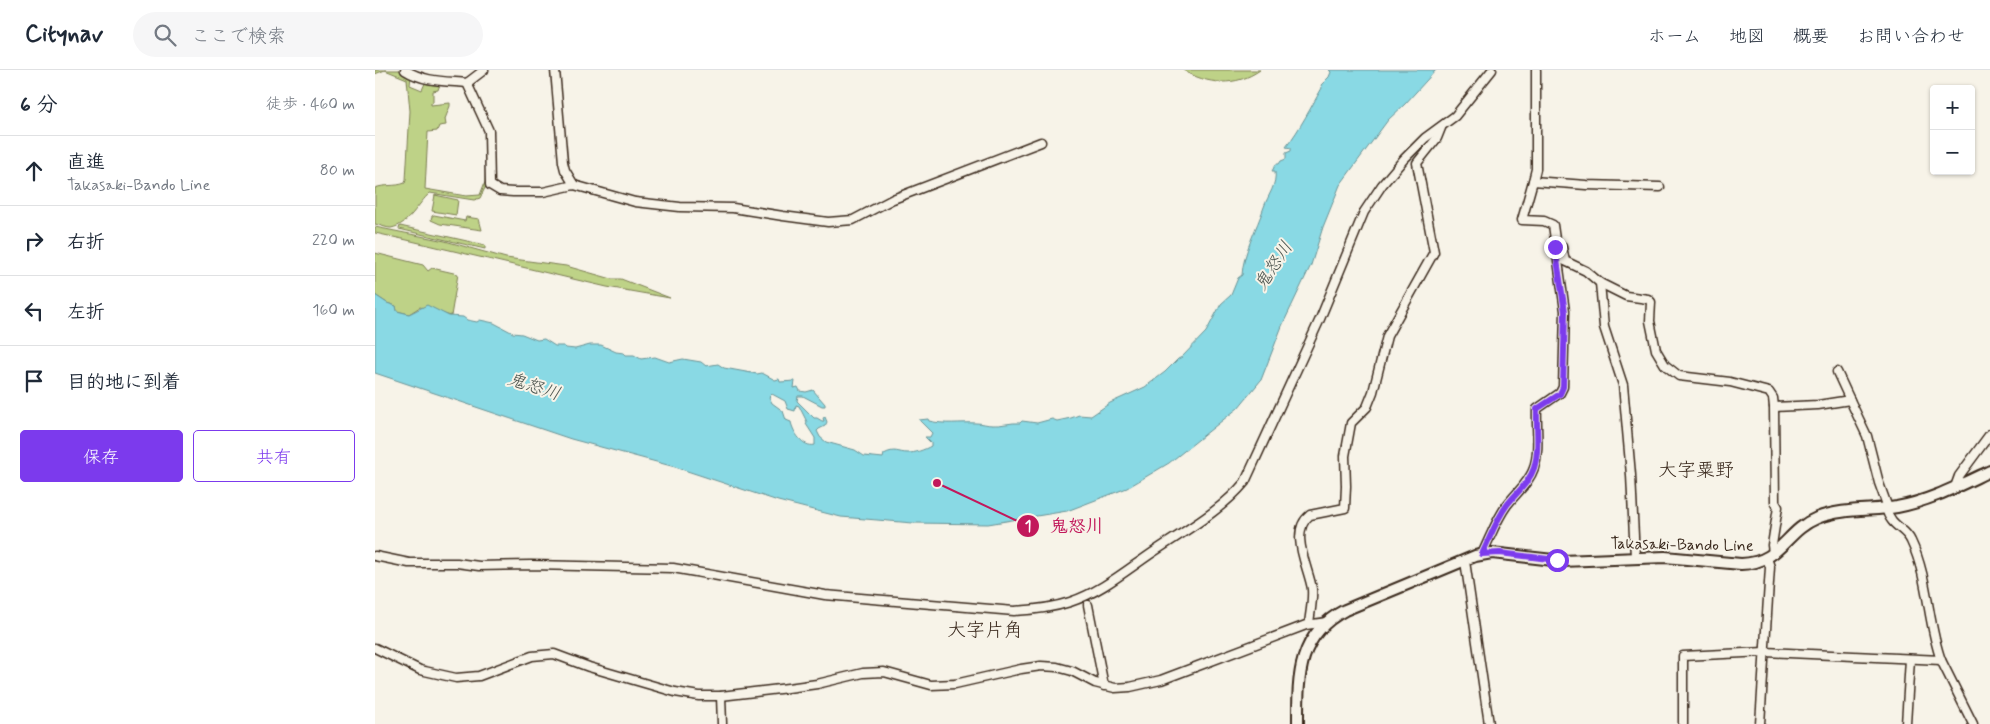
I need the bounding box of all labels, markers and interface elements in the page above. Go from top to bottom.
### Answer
search box [133,12,483,57]
text: Citynav [25,19,103,50]
icon: search [151,21,179,49]
text: ここで検索 [191,24,286,49]
text: ホーム [1648,25,1701,49]
text: 地図 [1729,25,1765,49]
text: 概要 [1793,25,1829,49]
text: お問い合わせ [1857,25,1965,49]
map controls [1930,85,1975,175]
button: + [1930,85,1975,130]
text: 6 分 [20,91,57,119]
text: 徒歩 · 460 m [266,94,355,115]
button: − [1930,130,1975,175]
text: 直進 [67,150,105,175]
icon: ahead [20,157,48,185]
text: 80 m [320,160,355,181]
text: Takasaki-Bando Line [67,175,210,196]
icon: right [20,227,48,255]
text: 右折 [67,230,105,255]
text: 220 m [312,230,355,251]
route end [1544,236,1567,259]
water label: 鬼怒川 [1249,237,1299,295]
icon: left [20,297,48,325]
text: 左折 [67,300,105,325]
text: 160 m [312,300,355,321]
icon: arrive [20,367,48,395]
water label: 鬼怒川 [505,367,563,407]
text: 目的地に到着 [67,370,181,395]
button: 保存 [20,430,183,482]
button: 共有 [193,430,355,482]
district label: 大字粟野 [1658,458,1734,483]
callout: 鬼怒川 [1015,510,1114,543]
text: 鬼怒川 [1050,515,1104,539]
text: 1 [1025,517,1031,537]
street label: Takasaki-Bando Line [1610,533,1754,557]
route start [1546,549,1569,572]
district label: 大字片角 [947,618,1023,643]

